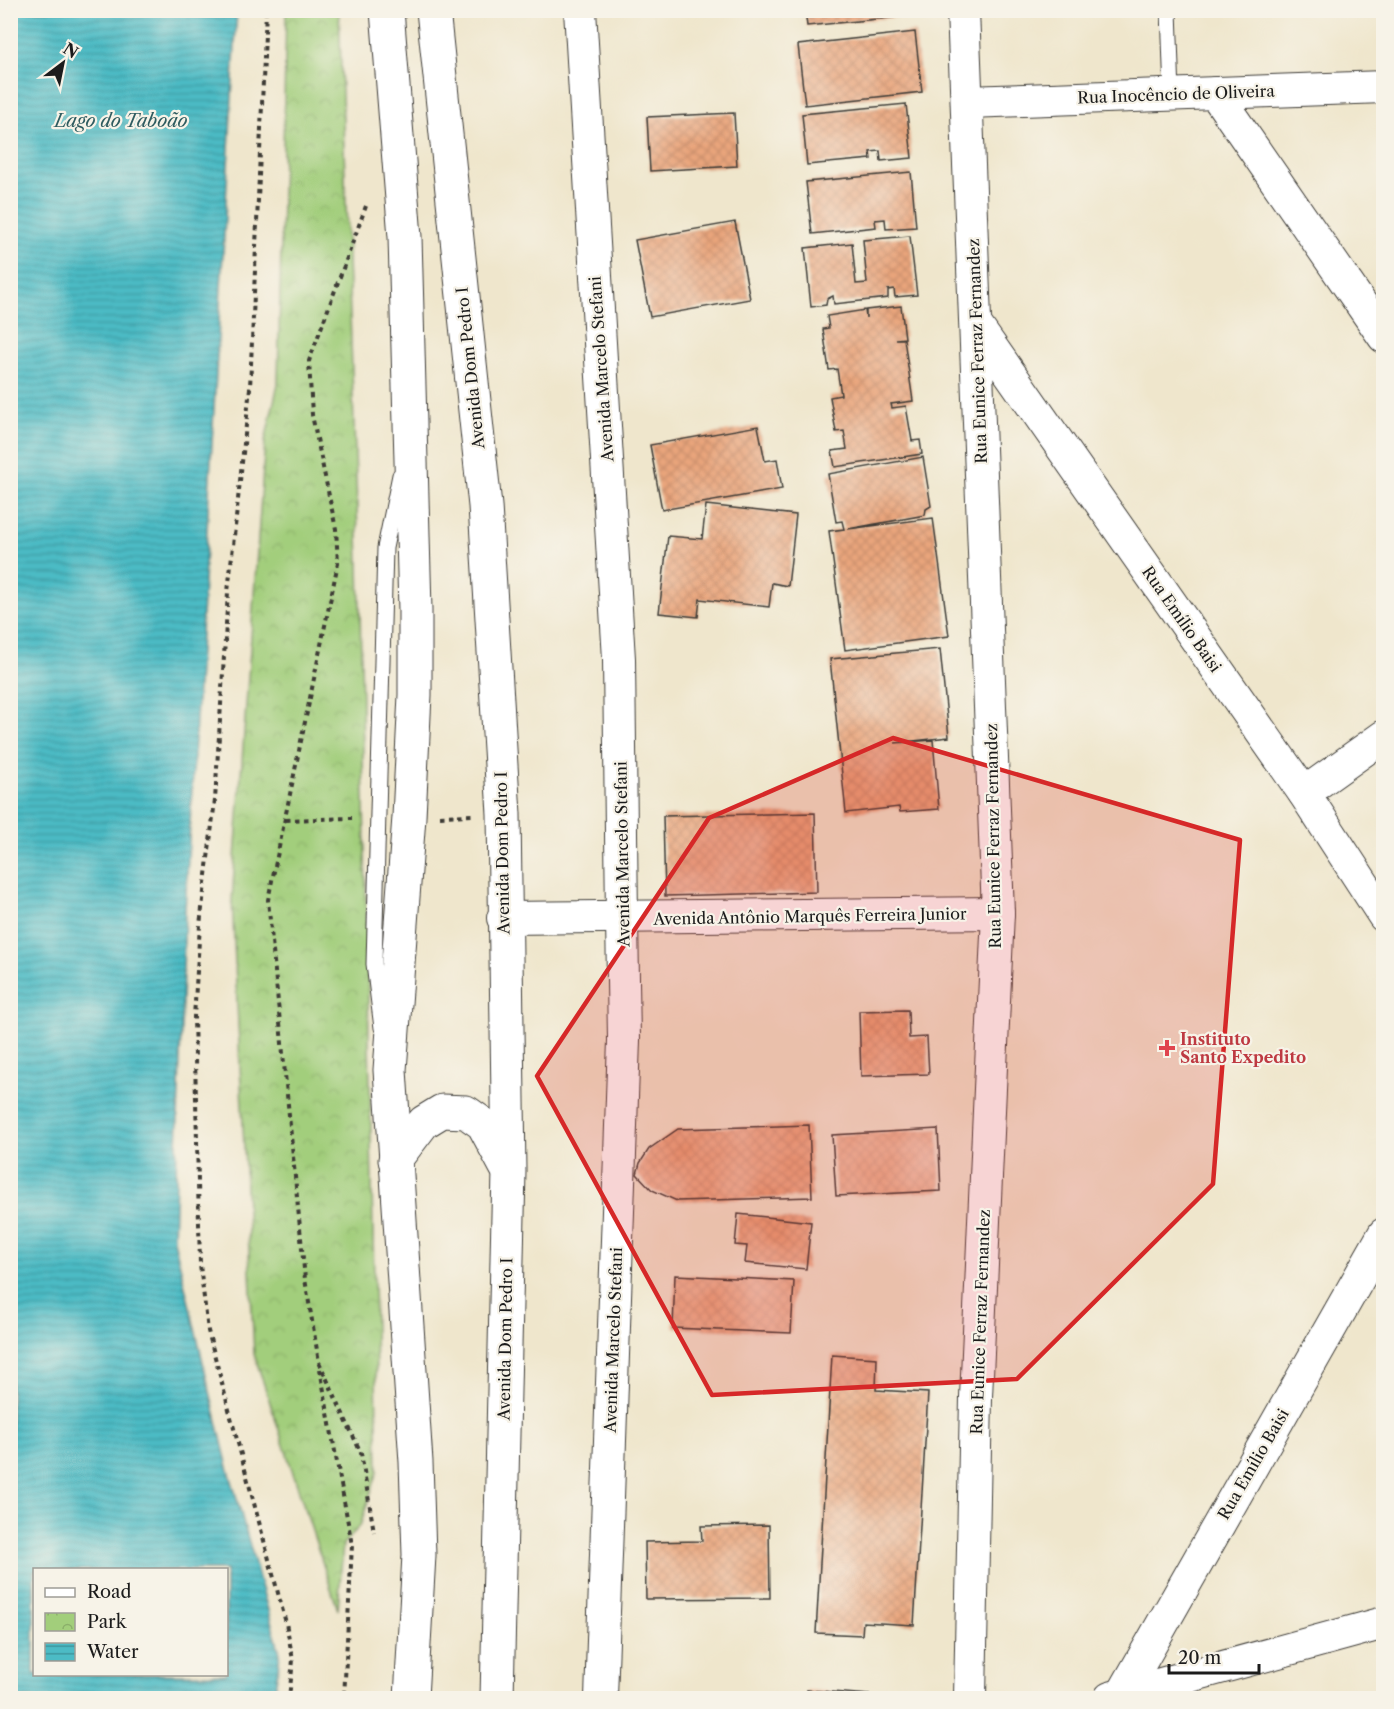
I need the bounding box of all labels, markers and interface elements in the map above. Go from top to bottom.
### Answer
north arrow [33,33,93,93]
text: N [60,38,82,62]
street label: Rua Inocêncio de Oliveira [1077,81,1276,107]
water label: Lago do Taboão [53,110,188,132]
street label: Rua Eunice Ferraz Fernandez [963,238,991,464]
street label: Avenida Marcelo Stefani [585,276,618,463]
street label: Avenida Dom Pedro I [452,286,489,451]
street label: Rua Emílio Baisi [1138,562,1226,676]
street label: Rua Eunice Ferraz Fernandez [981,723,1005,949]
street label: Avenida Marcelo Stefani [610,761,634,948]
street label: Avenida Dom Pedro I [491,772,513,935]
street label: Avenida Antônio Marquês Ferreira Junior [652,903,967,929]
place label: Instituto Santo Expedito [1180,1029,1306,1067]
marker: Instituto Santo Expedito [1158,1039,1176,1057]
street label: Rua Eunice Ferraz Fernandez [966,1209,994,1435]
street label: Avenida Marcelo Stefani [600,1247,626,1434]
street label: Avenida Dom Pedro I [494,1258,516,1421]
street label: Rua Emílio Baisi [1213,1405,1293,1523]
legend [33,1568,228,1676]
text: Road [87,1581,132,1603]
text: Park [87,1611,128,1633]
scale bar [1169,1637,1259,1675]
text: Water [86,1641,139,1663]
text: 20 m [1178,1647,1222,1669]

